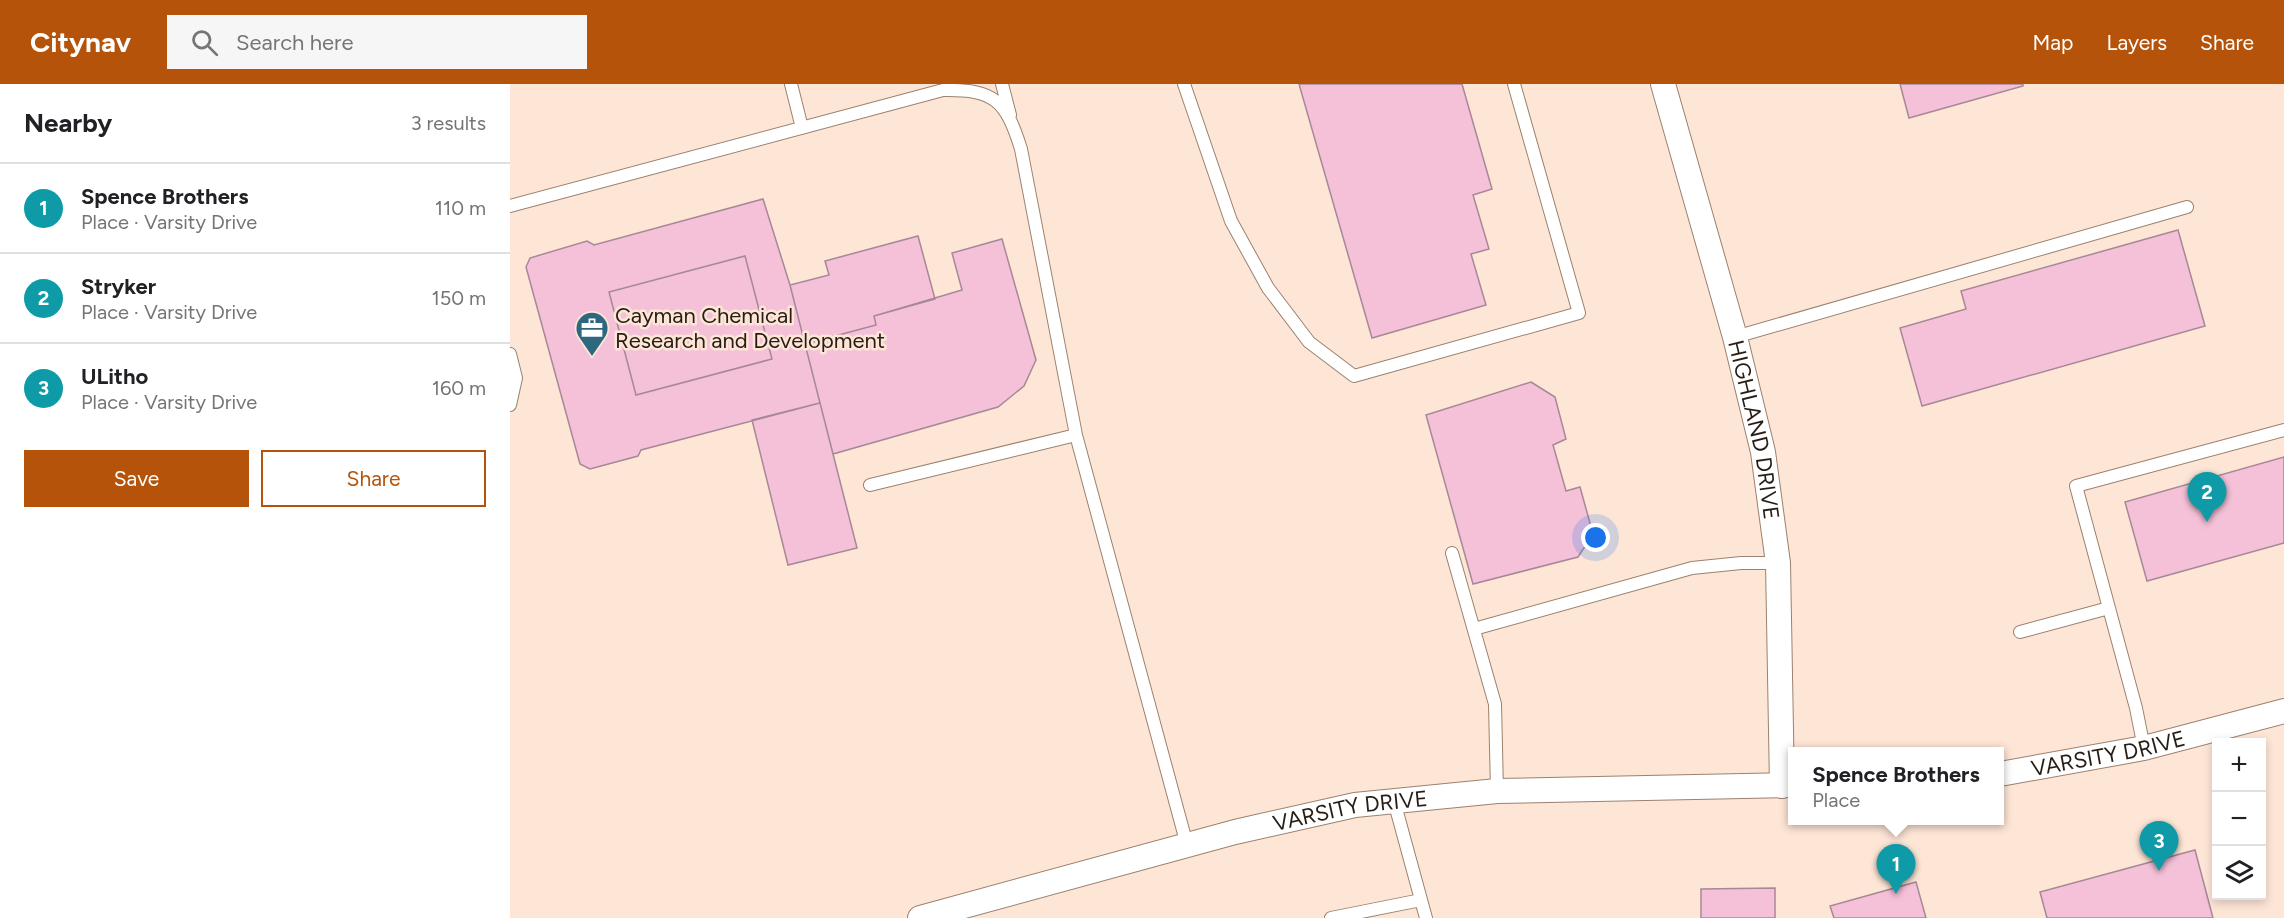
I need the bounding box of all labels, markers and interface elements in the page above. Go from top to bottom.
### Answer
search box [167,15,587,69]
text: Citynav [30,25,131,59]
icon: search [188,26,221,59]
text: Search here [236,29,354,56]
text: Map [2033,30,2073,55]
text: Layers [2106,30,2167,55]
text: Share [2200,30,2254,55]
text: Nearby [24,107,112,139]
text: 3 results [411,111,486,135]
text: Spence Brothers [81,183,248,210]
text: 1 [39,196,48,220]
text: 110 m [435,196,486,220]
text: Place · Varsity Drive [81,210,257,234]
text: Stryker [81,273,156,300]
text: 2 [38,286,49,310]
text: 150 m [431,286,486,310]
text: Place · Varsity Drive [81,300,257,324]
place label: Cayman Chemical Research and Development [615,302,885,354]
office icon: Cayman Chemical Research and Development [574,310,610,357]
street label: HIGHLAND DRIVE [1722,337,1785,521]
text: ULitho [81,363,148,390]
text: 3 [38,376,49,400]
text: 160 m [432,376,486,400]
text: Place · Varsity Drive [81,390,257,414]
button: Save [24,450,249,507]
button: Share [261,450,486,507]
pin: 2 [2188,472,2226,522]
your location [1581,523,1610,552]
street label: VARSITY DRIVE [2029,725,2188,782]
map controls [2212,738,2266,900]
button: + [2212,738,2266,792]
popup [1788,747,2004,825]
text: Spence Brothers [1812,761,1980,788]
street label: VARSITY DRIVE [1270,785,1429,837]
text: Place [1812,788,1860,812]
button: − [2212,792,2266,846]
pin: 3 [2140,822,2178,871]
pin: 1 [1876,844,1916,894]
button: layers [2212,846,2266,900]

